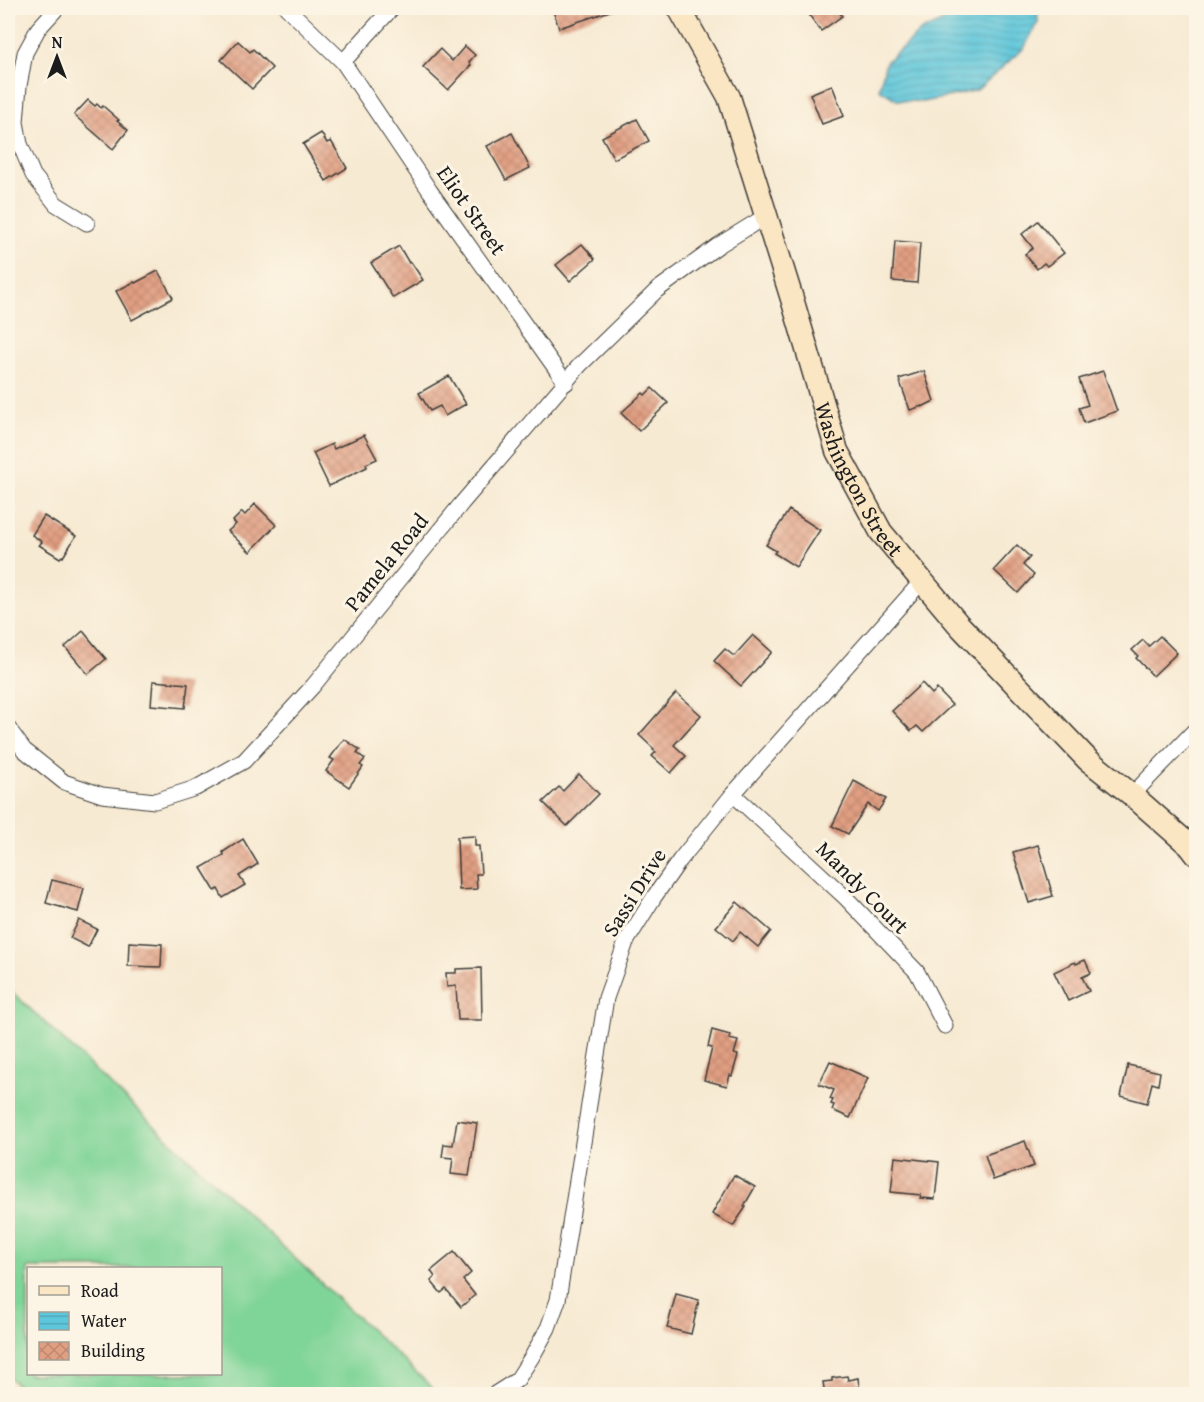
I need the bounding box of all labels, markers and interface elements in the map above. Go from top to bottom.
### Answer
north arrow [27,27,87,87]
text: N [52,30,63,54]
street label: Eliot Street [429,159,515,262]
street label: Washington Street [807,398,911,564]
street label: Pamela Road [336,506,436,618]
street label: Mandy Court [809,833,917,941]
street label: Sassi Drive [594,842,674,942]
legend [27,1267,222,1375]
text: Road [81,1277,119,1304]
text: Water [81,1307,127,1334]
text: Building [81,1337,145,1364]

